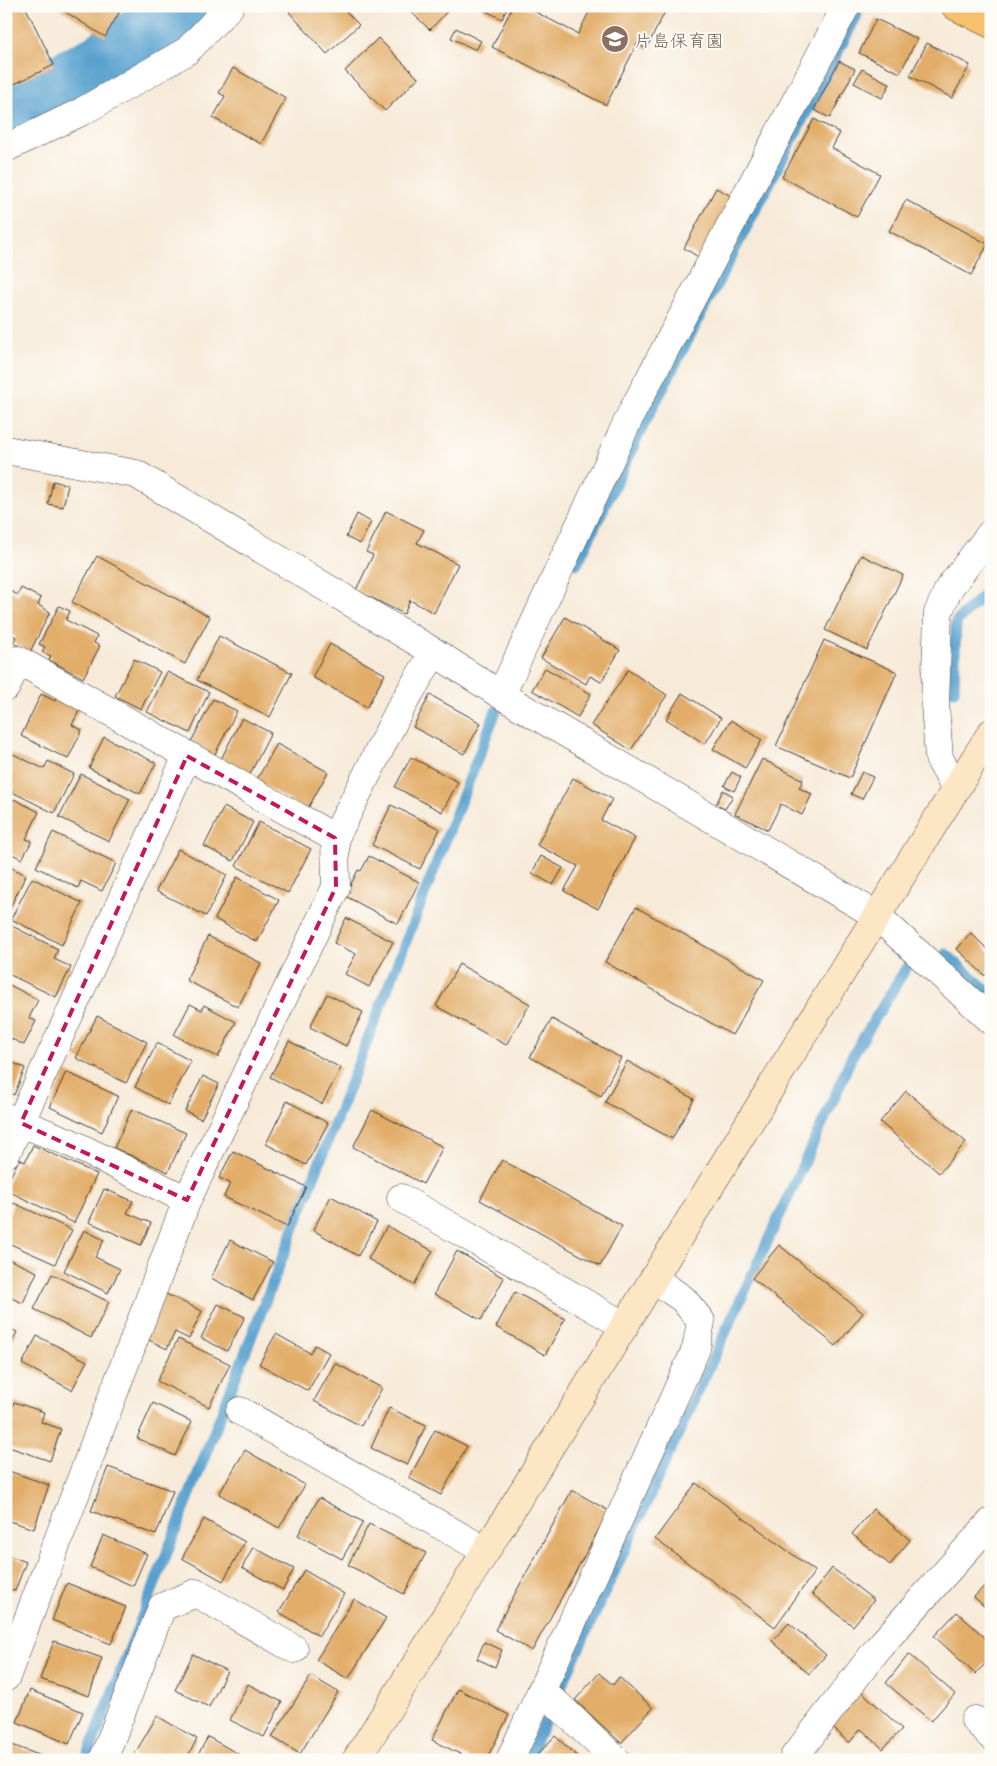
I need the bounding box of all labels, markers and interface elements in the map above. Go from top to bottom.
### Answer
school or university icon: 片島保育園 [600,24,630,54]
place label: 片島保育園 [634,26,724,53]

